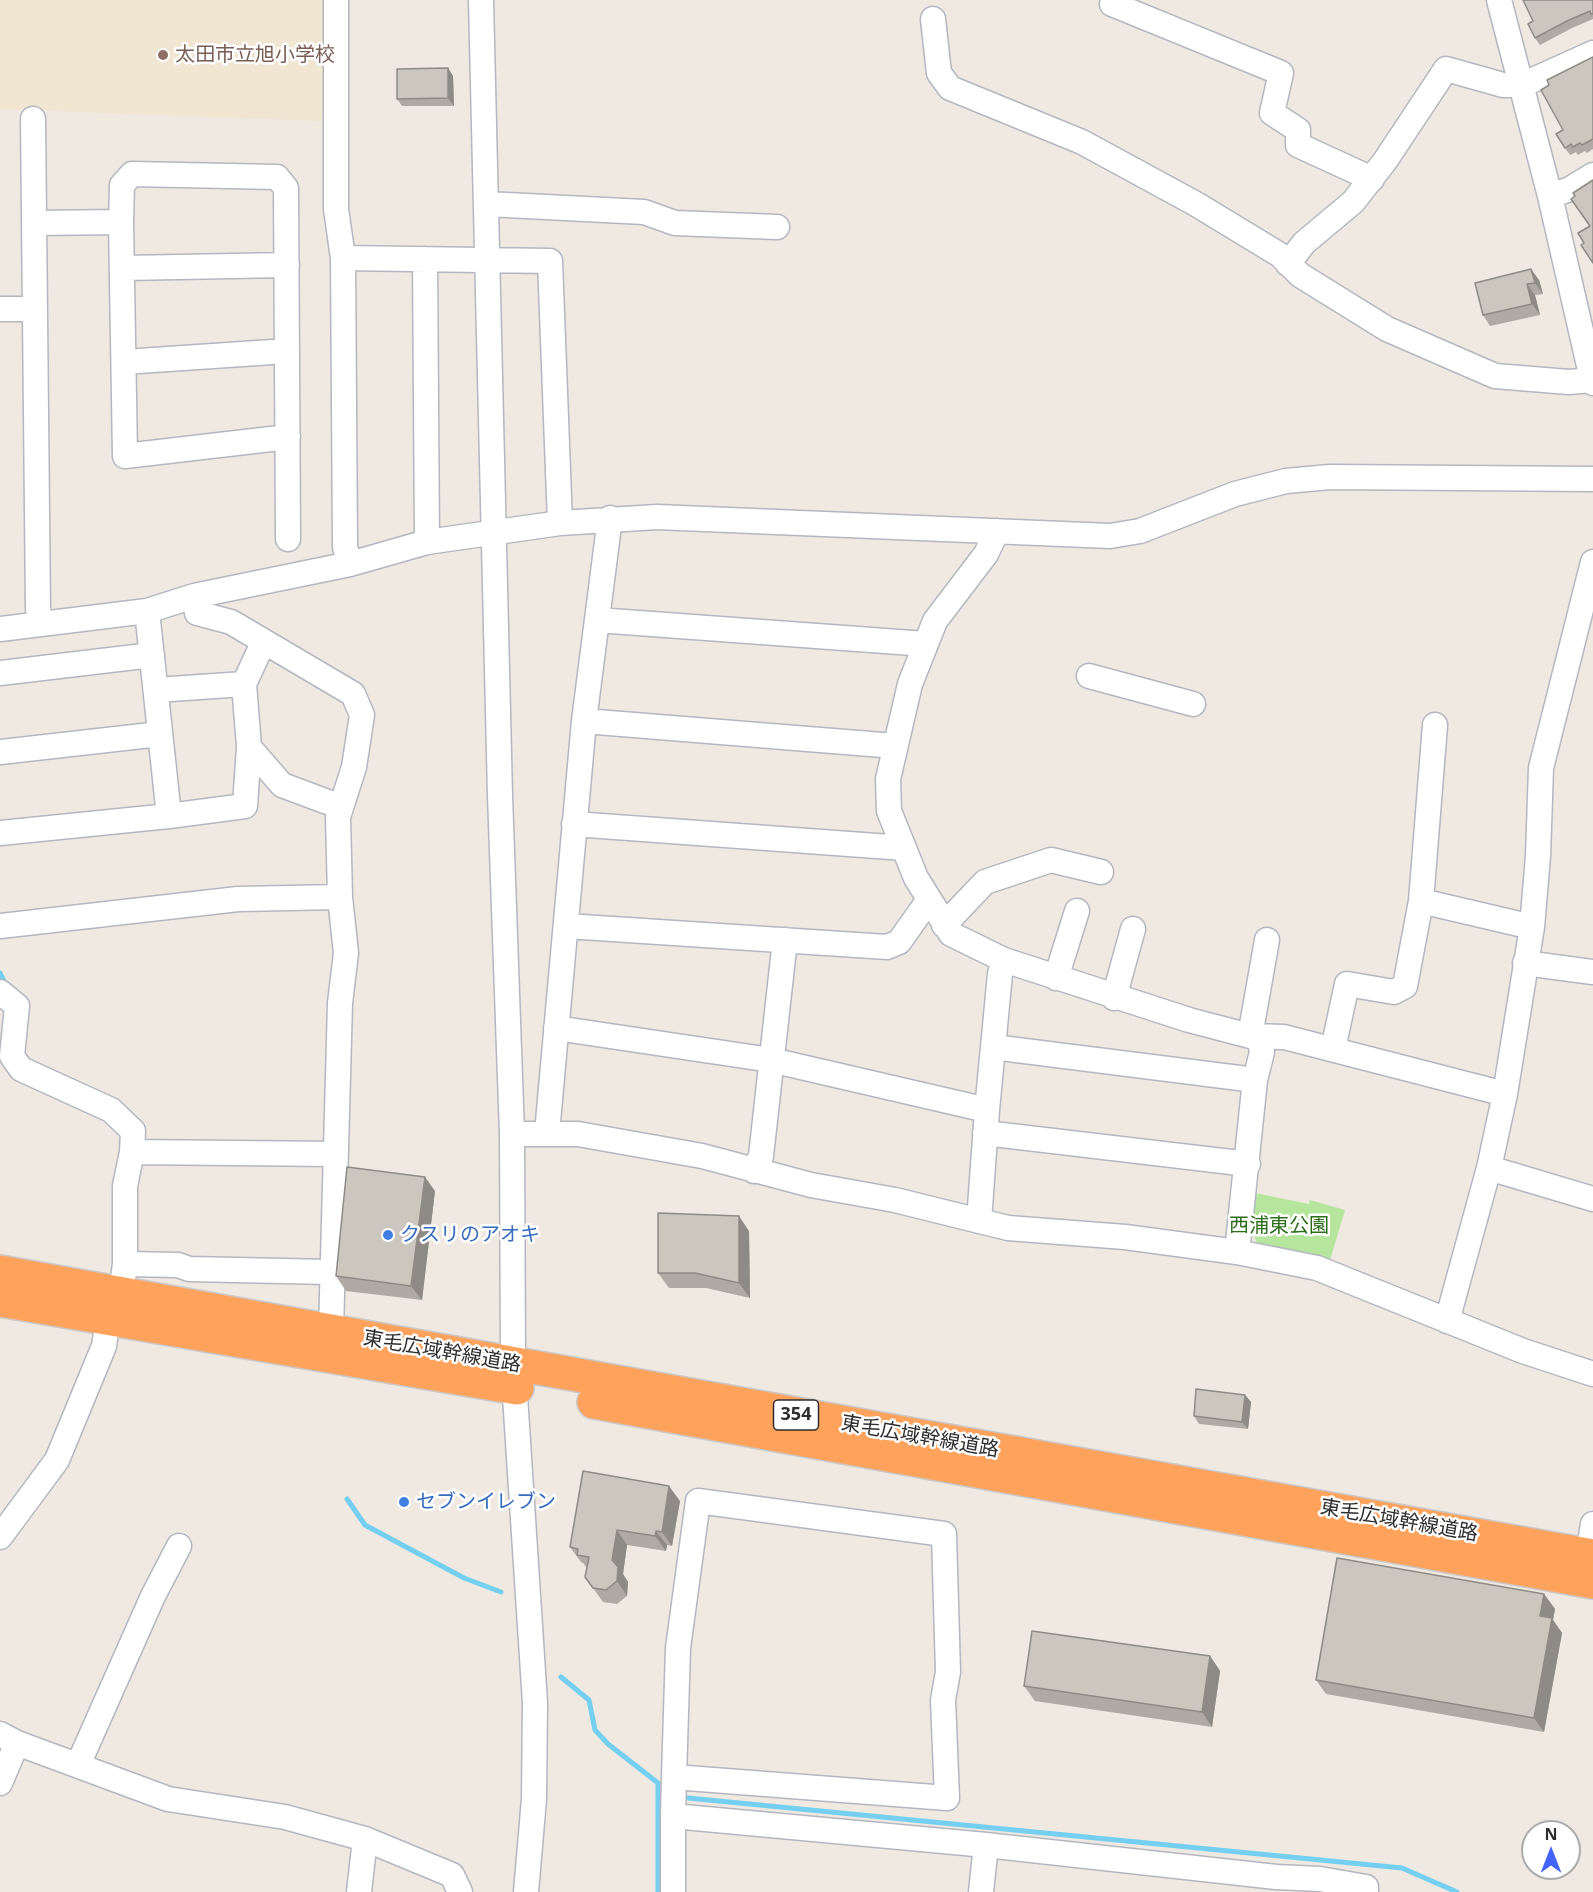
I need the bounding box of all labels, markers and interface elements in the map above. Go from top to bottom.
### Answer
place label: 太田市立旭小学校 [175,43,335,67]
marker: 太田市立旭小学校 [156,48,170,62]
park label: 西浦東公園 [1229,1214,1329,1238]
place label: クスリのアオキ [400,1223,540,1247]
marker: クスリのアオキ [381,1228,395,1242]
street label: 東毛広域幹線道路 [361,1326,523,1378]
road number: 354 [774,1400,818,1430]
street label: 東毛広域幹線道路 [839,1411,1001,1463]
place label: セブンイレブン [416,1490,556,1514]
marker: セブンイレブン [397,1495,411,1509]
street label: 東毛広域幹線道路 [1318,1495,1480,1547]
north arrow [1521,1820,1581,1880]
text: N [1544,1823,1558,1845]

